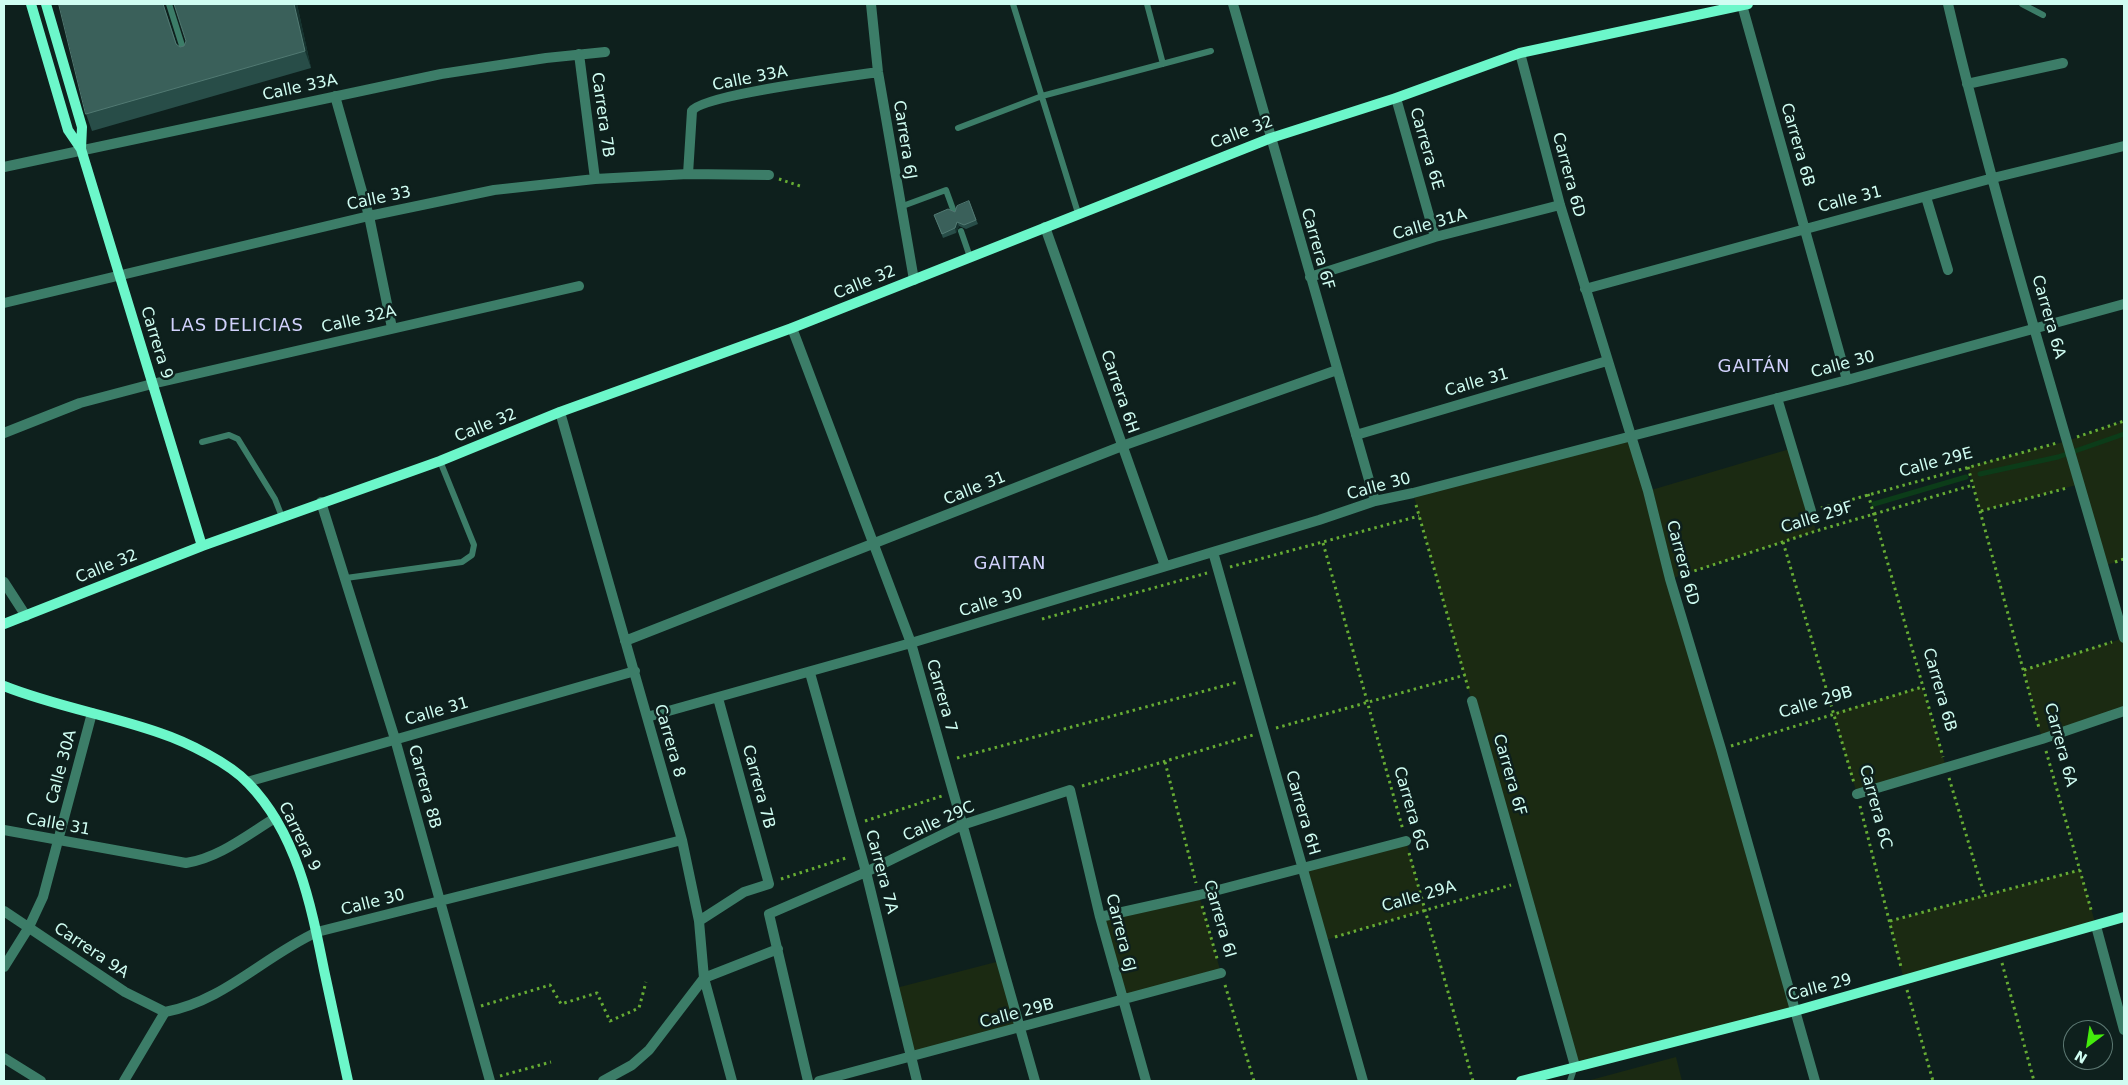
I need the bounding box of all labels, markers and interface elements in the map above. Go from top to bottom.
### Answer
street label: Calle 33A [711,62,789,96]
street label: Calle 33A [261,71,339,105]
street label: Carrera 7B [587,71,617,159]
street label: Carrera 6J [888,99,920,181]
street label: Carrera 6B [1776,101,1818,189]
street label: Carrera 6E [1405,105,1447,193]
street label: Calle 32 [1208,112,1276,154]
street label: Carrera 6D [1547,130,1589,220]
street label: Calle 33 [345,183,413,215]
street label: Calle 31 [1816,183,1884,217]
street label: Calle 31A [1391,205,1469,245]
street label: Carrera 6F [1296,206,1338,292]
street label: Calle 32 [831,262,899,304]
street label: Carrera 6A [2027,273,2069,361]
street label: Calle 32A [320,302,398,338]
street label: Carrera 9 [136,304,176,382]
district label: LAS DELICIAS [168,315,306,337]
street label: Calle 30 [1809,347,1877,383]
street label: Carrera 6H [1096,348,1142,436]
district label: GAITÁN [1717,356,1791,378]
street label: Calle 31 [1443,365,1511,401]
street label: Calle 32 [452,405,520,447]
street label: Calle 29E [1897,444,1975,482]
street label: Calle 31 [941,468,1009,510]
street label: Calle 30 [1345,469,1413,505]
street label: Calle 29F [1779,498,1855,538]
street label: Carrera 6D [1661,518,1703,608]
street label: Calle 32 [73,546,141,588]
district label: GAITAN [973,553,1047,575]
street label: Calle 30 [957,584,1025,622]
street label: Carrera 6B [1918,646,1960,734]
street label: Carrera 7 [921,657,961,735]
street label: Calle 29B [1777,683,1855,723]
street label: Calle 31 [403,694,471,730]
street label: Carrera 6A [2040,701,2080,789]
street label: Carrera 8 [649,702,689,780]
street label: Calle 30A [43,728,81,806]
street label: Carrera 6F [1488,732,1530,818]
street label: Carrera 8B [404,743,444,831]
street label: Carrera 7B [738,743,778,831]
street label: Carrera 6C [1855,763,1895,851]
street label: Carrera 6G [1389,764,1431,854]
street label: Carrera 6H [1281,769,1323,857]
street label: Calle 29C [900,798,978,846]
street label: Carrera 9 [274,799,324,875]
street label: Calle 31 [24,810,92,840]
street label: Carrera 7A [861,828,901,916]
street label: Calle 29A [1380,877,1458,917]
street label: Carrera 6I [1199,878,1239,960]
street label: Calle 30 [339,886,407,920]
street label: Carrera 6J [1101,892,1139,974]
street label: Carrera 9A [50,919,132,983]
street label: Calle 29 [1786,970,1854,1006]
street label: Calle 29B [978,995,1056,1033]
north arrow [2063,1020,2113,1070]
text: N [2072,1047,2090,1067]

